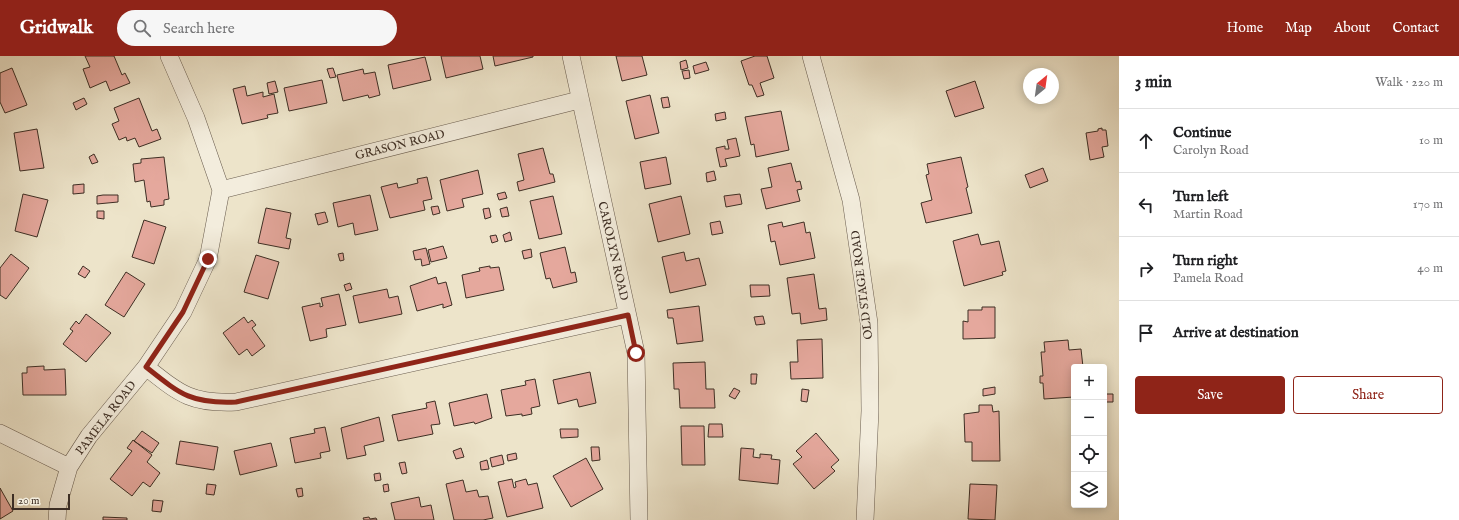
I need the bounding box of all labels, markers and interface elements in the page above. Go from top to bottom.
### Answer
search box [117,10,397,46]
text: Gridwalk [20,16,93,40]
icon: search [131,17,153,39]
text: Search here [163,19,235,38]
text: Home [1227,19,1263,37]
text: Map [1285,19,1312,37]
text: About [1334,19,1370,37]
text: Contact [1392,19,1439,37]
north arrow [1023,68,1059,104]
text: 3 min [1135,72,1172,93]
text: Walk · 220 m [1375,74,1443,91]
text: Continue [1173,123,1231,142]
street label: GRASON ROAD [354,127,447,163]
icon: ahead [1135,130,1157,152]
text: 10 m [1419,132,1443,149]
text: Carolyn Road [1173,142,1249,159]
text: Turn left [1173,187,1229,206]
icon: left [1135,194,1157,216]
text: 170 m [1413,196,1443,213]
street label: CAROLYN ROAD [594,200,632,302]
text: Martin Road [1173,206,1243,223]
street label: OLD STAGE ROAD [848,229,876,340]
route end [199,250,217,268]
text: Turn right [1173,251,1238,270]
icon: right [1135,258,1157,280]
text: 40 m [1417,260,1443,277]
text: Pamela Road [1173,270,1243,287]
icon: arrive [1135,322,1157,344]
text: Arrive at destination [1173,323,1299,342]
route start [627,344,645,362]
map controls [1071,364,1107,508]
button: + [1071,364,1107,400]
button: Save [1135,376,1285,414]
button: Share [1293,376,1443,414]
street label: PAMELA ROAD [72,378,140,458]
button: − [1071,400,1107,436]
button: locate [1071,436,1107,472]
button: layers [1071,472,1107,508]
scale bar [12,492,70,511]
text: 20 m [18,494,39,508]

